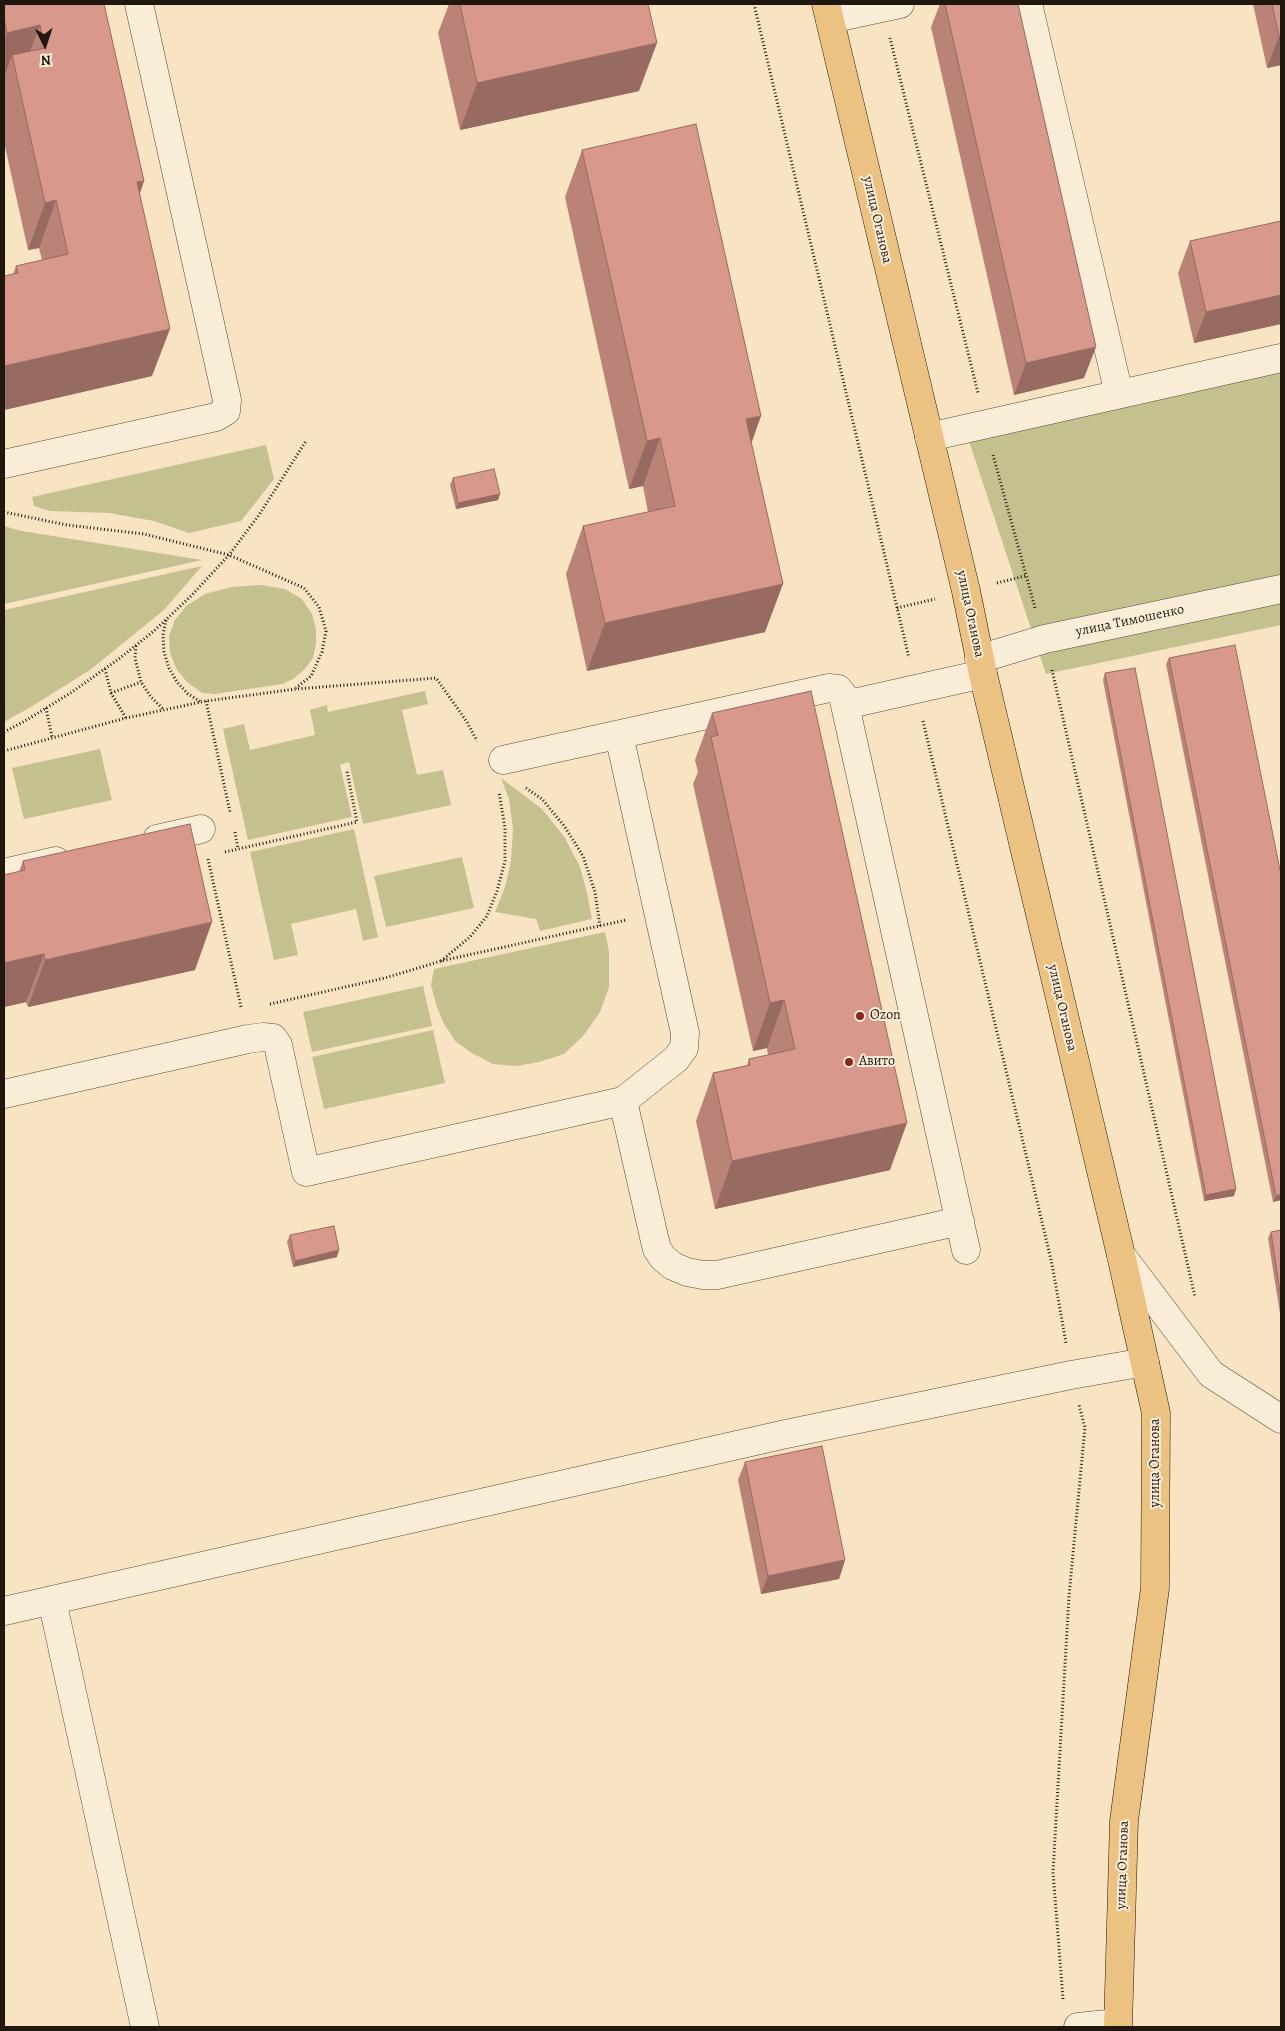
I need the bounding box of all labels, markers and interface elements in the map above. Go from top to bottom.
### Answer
north arrow [20,20,70,70]
text: N [40,51,52,70]
street label: улица Оганова [859,175,895,265]
street label: улица Оганова [953,569,987,659]
street label: улица Тимошенко [1074,601,1186,641]
street label: улица Оганова [1044,963,1080,1053]
place label: Ozon [870,1008,901,1024]
marker: Ozon [854,1010,866,1022]
place label: Авито [859,1054,895,1070]
marker: Авито [843,1056,855,1068]
street label: улица Оганова [1148,1419,1164,1507]
street label: улица Оганова [1113,1820,1133,1910]

